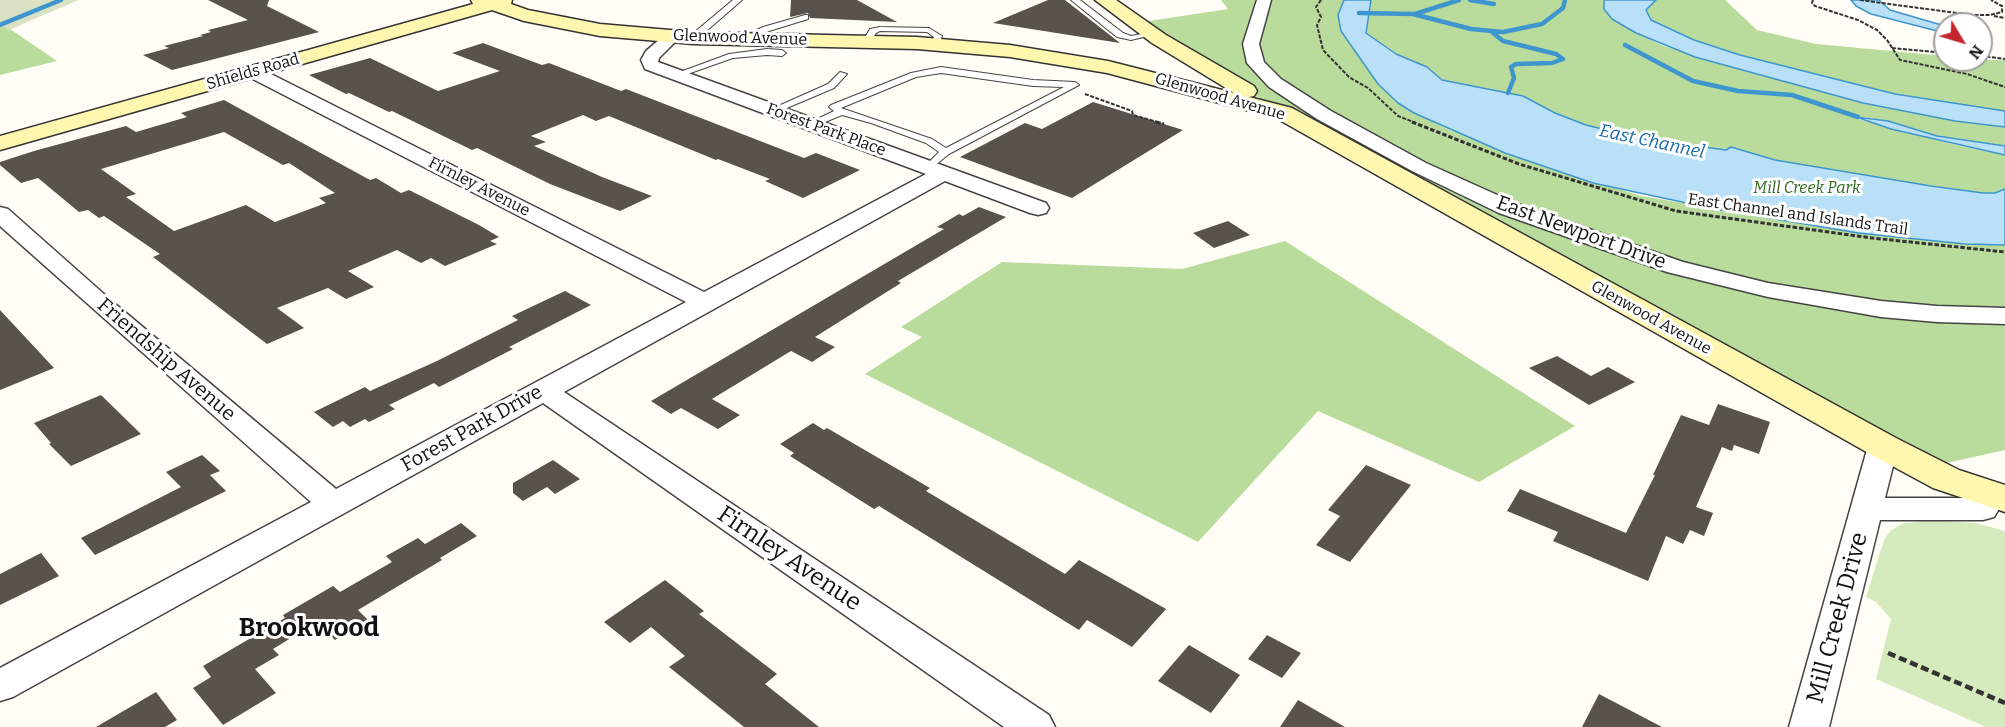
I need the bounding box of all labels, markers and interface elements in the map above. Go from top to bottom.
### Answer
north arrow [1933,12,1993,72]
street label: Glenwood Avenue [672,26,808,50]
text: N [1965,41,1987,63]
street label: Shields Road [204,50,302,94]
street label: Glenwood Avenue [1153,69,1287,125]
street label: Forest Park Place [764,99,888,161]
water label: East Channel [1597,120,1707,164]
street label: Firnley Avenue [425,153,533,221]
park label: Mill Creek Park [1753,179,1861,199]
street label: East Channel and Islands Trail [1687,190,1909,240]
street label: East Newport Drive [1493,191,1669,275]
street label: Glenwood Avenue [1588,277,1714,359]
street label: Friendship Avenue [92,294,240,426]
street label: Forest Park Drive [397,380,547,478]
street label: Firnley Avenue [712,500,866,618]
street label: Mill Creek Drive [1801,529,1875,707]
district label: Brookwood [239,613,379,645]

